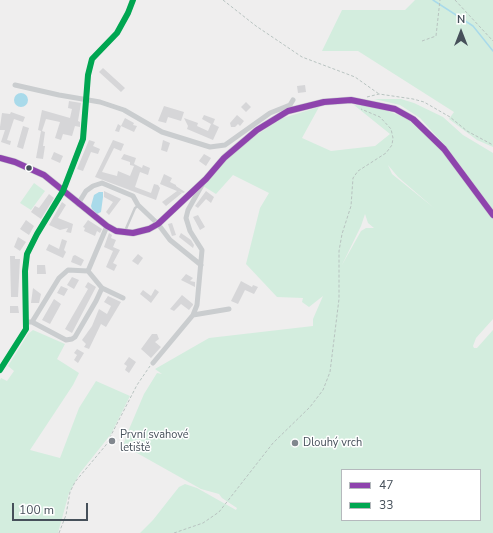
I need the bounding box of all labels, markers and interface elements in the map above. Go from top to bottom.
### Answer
north arrow [441,12,481,52]
text: N [457,12,465,27]
unlabelled marker [24,163,34,173]
place label: První svahové letiště [120,428,189,454]
marker: První svahové letiště [107,436,117,446]
place label: Dlouhý vrch [303,436,362,450]
marker: Dlouhý vrch [290,438,300,448]
legend [341,469,481,521]
text: 47 [379,477,393,493]
scale bar [14,495,90,521]
text: 33 [379,497,393,513]
text: 100 m [19,502,54,518]

